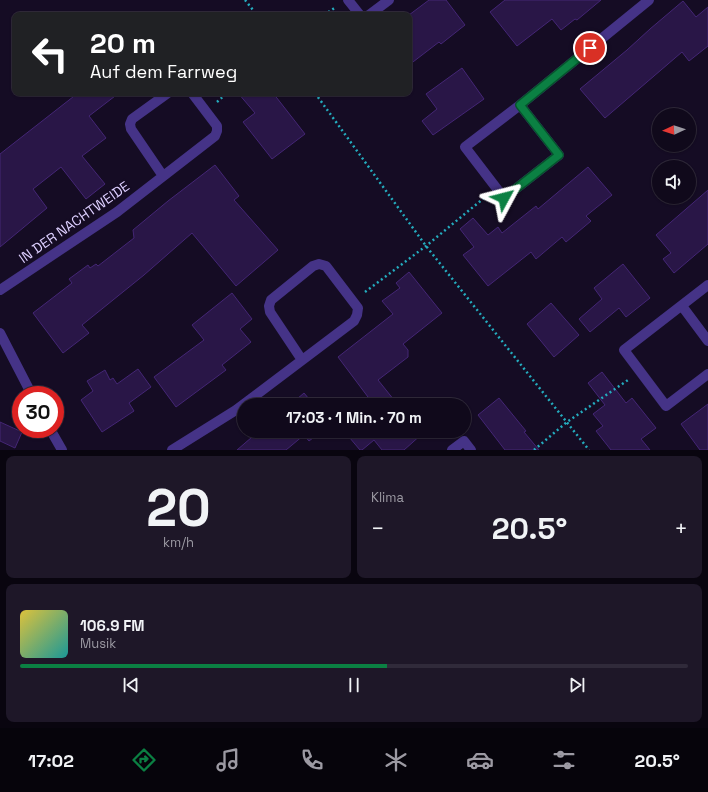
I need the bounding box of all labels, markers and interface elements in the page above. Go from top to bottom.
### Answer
text: 20 m [90,25,156,61]
icon: left [24,28,76,80]
pin [573,31,607,65]
icon: arrive [579,37,601,59]
text: Auf dem Farrweg [90,60,237,83]
north arrow [652,108,696,152]
map controls [652,108,696,204]
button: sound [652,160,696,204]
street label: IN DER NACHTWEIDE [15,177,133,267]
position arrow [483,177,525,219]
speed limit sign: 30 [12,386,64,438]
text: 17:03 · 1 Min. · 70 m [286,408,422,427]
text: 20 [146,475,211,541]
text: Klima [371,489,404,506]
text: 20.5° [492,509,567,548]
text: − [371,514,385,542]
text: + [674,514,688,542]
text: km/h [163,534,194,551]
text: 106.9 FM [80,616,145,635]
text: Musik [80,635,116,652]
icon: previous [120,674,142,696]
icon: pause [343,674,365,696]
icon: next [566,674,588,696]
icon: directions [130,746,158,774]
icon: music [214,746,242,774]
icon: phone [298,746,326,774]
icon: climate [382,746,410,774]
icon: car [466,746,494,774]
icon: filters [550,746,578,774]
text: 17:02 [28,749,74,772]
text: 20.5° [635,749,680,772]

